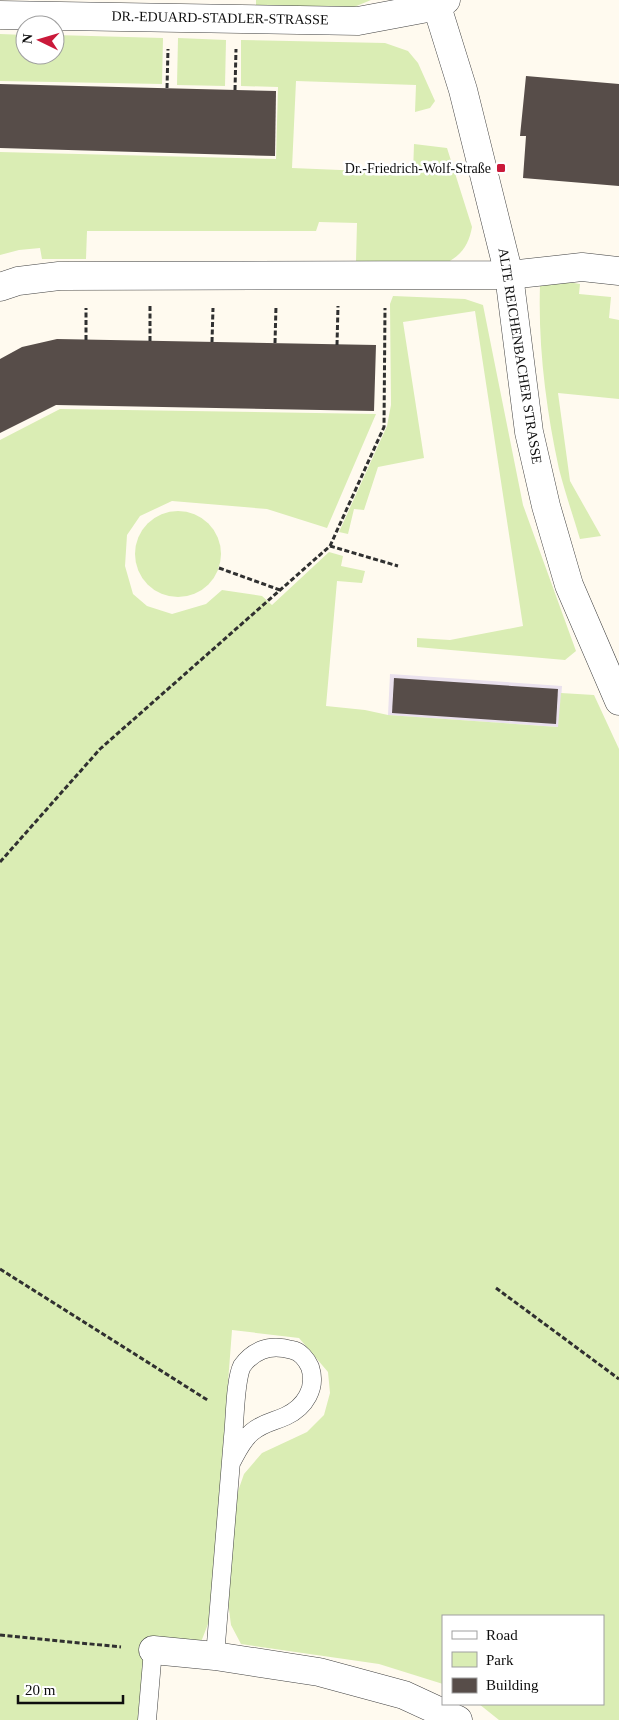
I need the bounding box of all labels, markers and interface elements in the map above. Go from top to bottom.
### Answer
street label: DR.-EDUARD-STADLER-STRASSE [111,9,329,27]
north arrow [15,15,65,65]
text: N [20,33,35,45]
place label: Dr.-Friedrich-Wolf-Straße [345,161,491,176]
marker: Dr.-Friedrich-Wolf-Straße [495,162,507,174]
street label: ALTE REICHENBACHER STRASSE [495,247,545,465]
legend [442,1615,604,1705]
text: Road [486,1627,518,1643]
text: Park [486,1652,514,1668]
scale bar [18,1672,122,1704]
text: Building [486,1677,539,1693]
text: 20 m [25,1682,56,1698]

